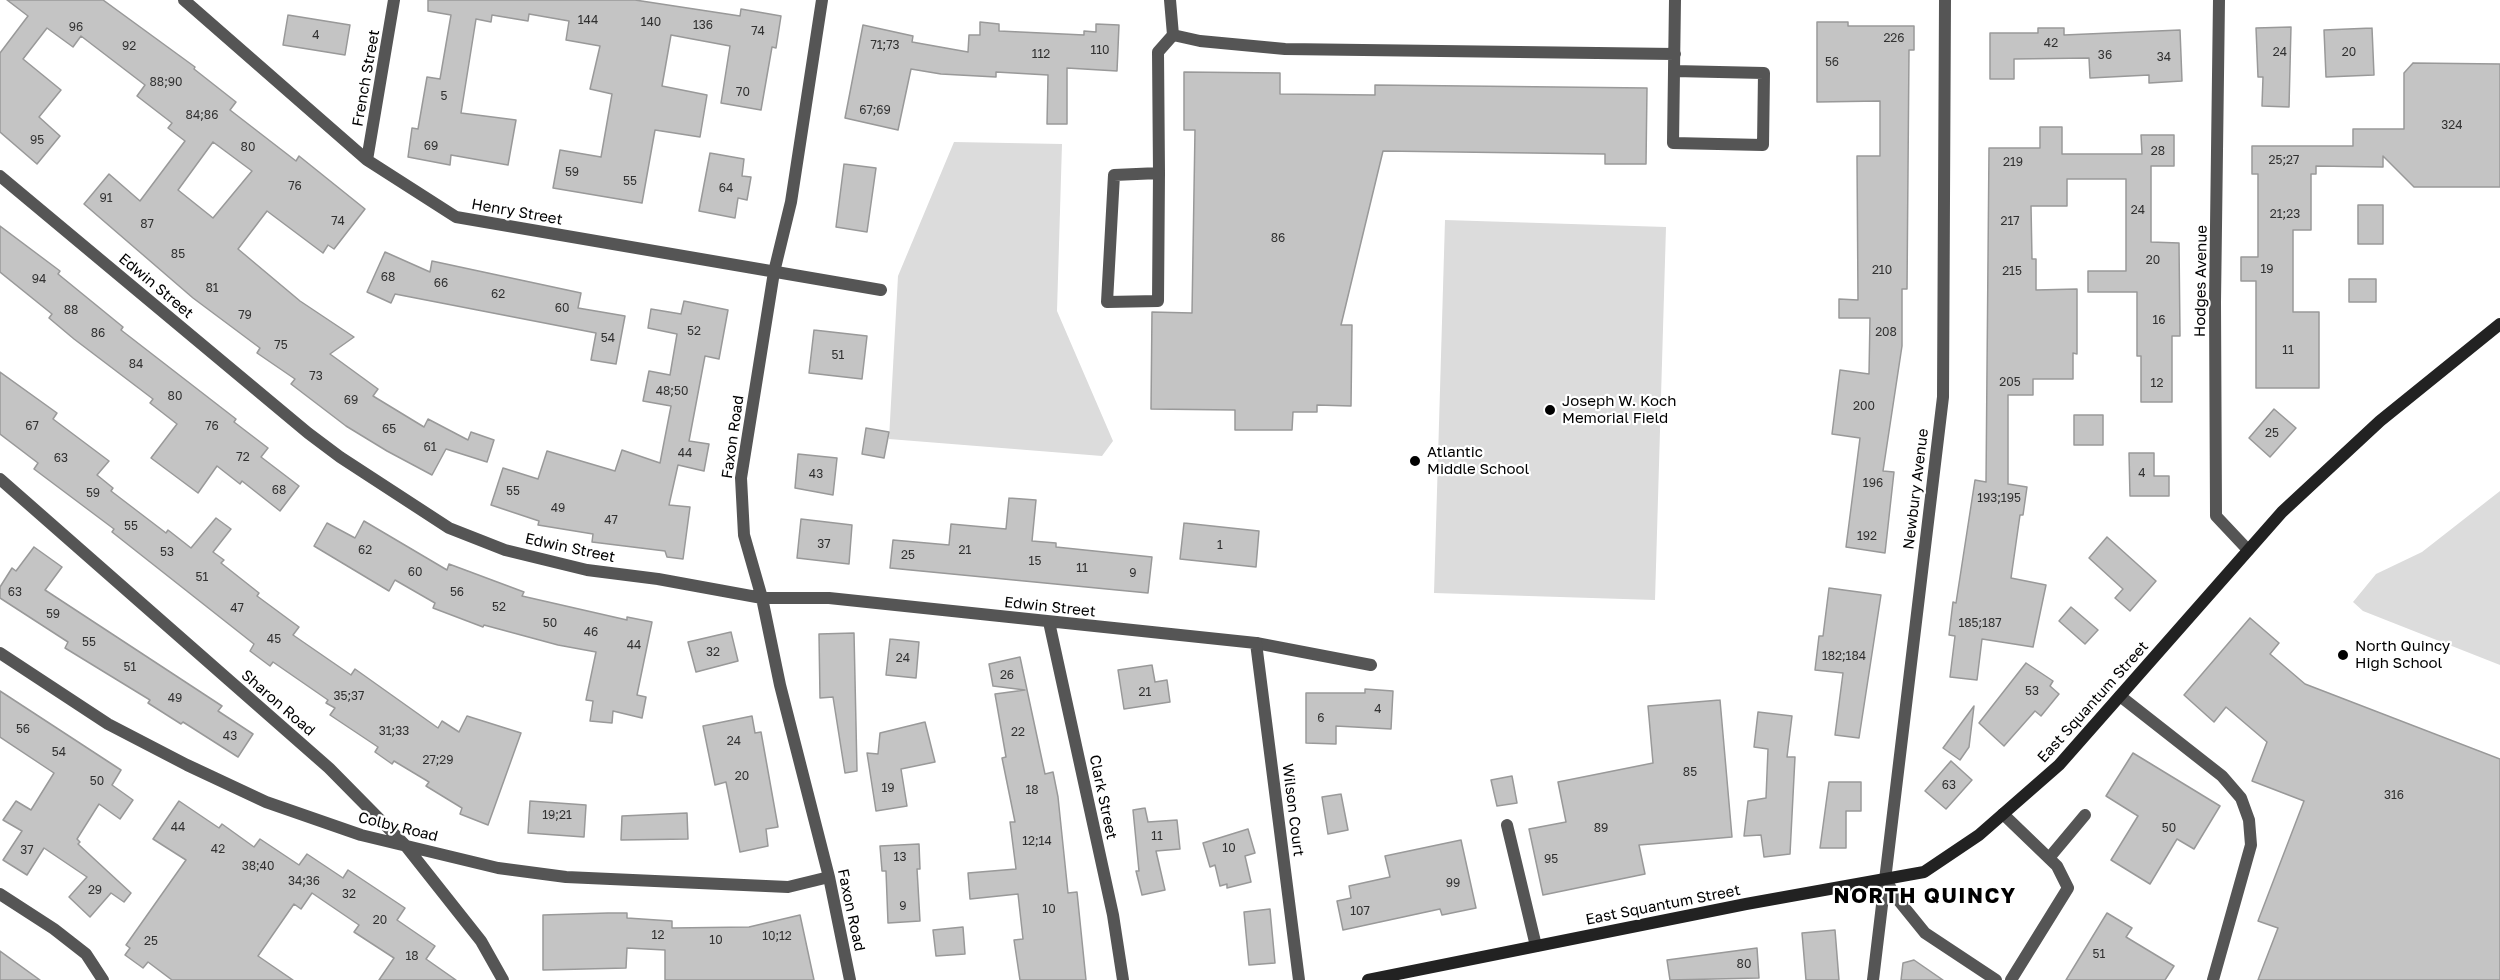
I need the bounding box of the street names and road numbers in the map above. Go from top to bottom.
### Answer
street label: French Street [349,28,383,128]
street label: Henry Street [470,195,564,229]
street label: Hodges Avenue [2191,225,2211,337]
street label: Edwin Street [115,250,197,322]
street label: Faxon Road [718,394,748,480]
street label: Newbury Avenue [1900,427,1932,551]
street label: Edwin Street [523,530,617,566]
street label: Edwin Street [1003,593,1097,621]
street label: East Squantum Street [2034,638,2152,766]
street label: Sharon Road [237,666,319,740]
street label: Clark Street [1085,753,1121,841]
street label: Wilson Court [1278,762,1308,858]
street label: Colby Road [356,808,440,846]
street label: Faxon Road [833,867,869,953]
street label: East Squantum Street [1584,881,1742,929]

